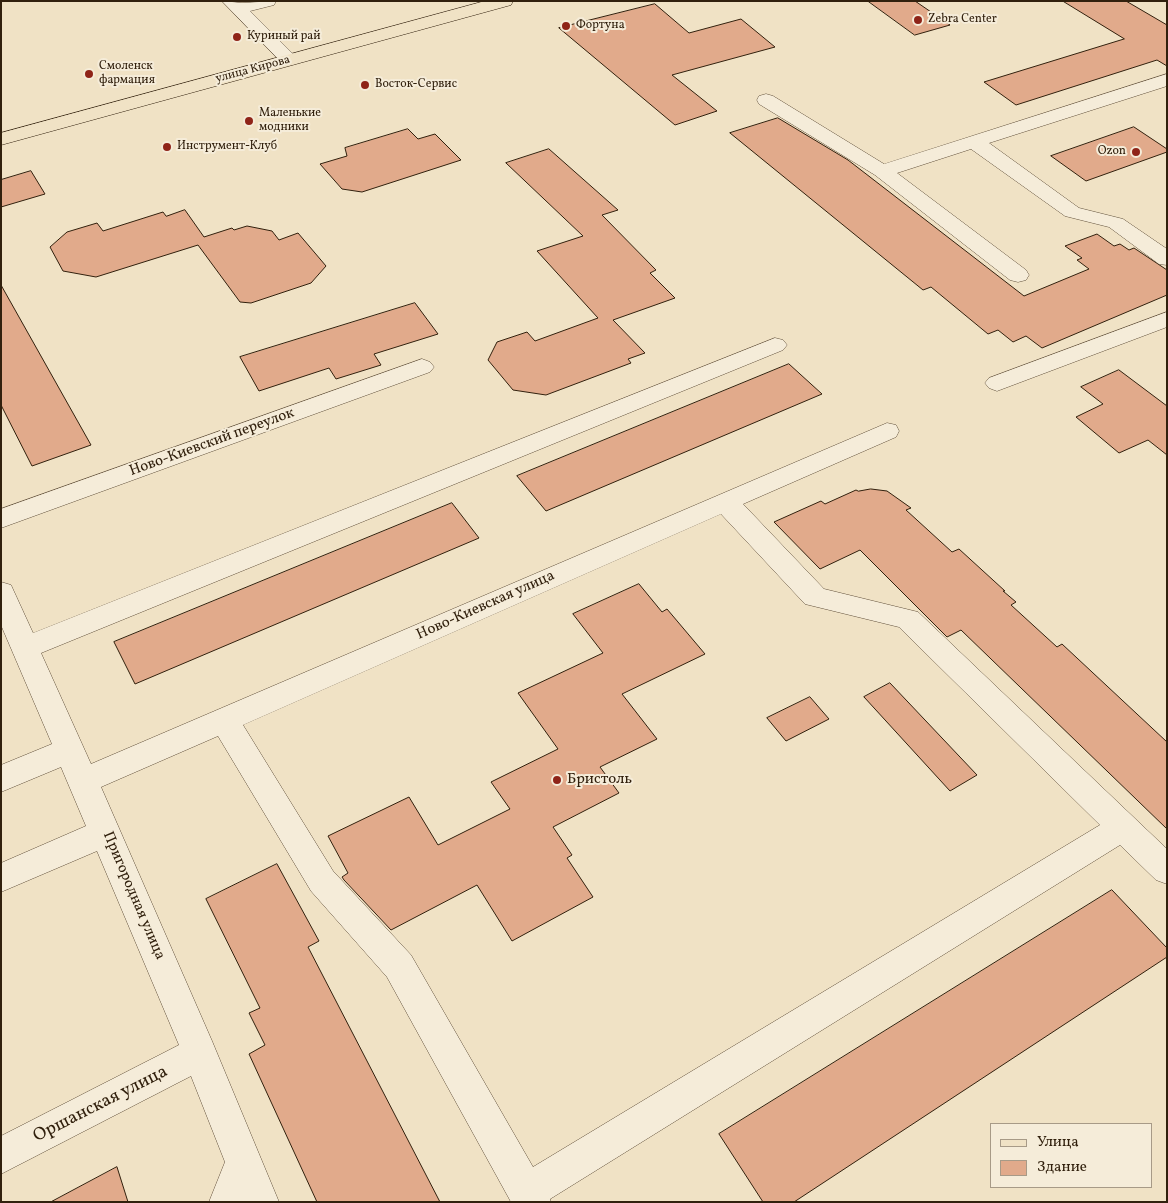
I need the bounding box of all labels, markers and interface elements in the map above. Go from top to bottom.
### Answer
place label: Zebra Center [928,13,997,27]
marker: Zebra Center [912,14,924,26]
place label: Фортуна [576,19,625,33]
marker: Фортуна [560,20,572,32]
place label: Куриный рай [247,30,321,44]
marker: Куриный рай [231,31,243,43]
street label: улица Кирова [214,53,292,87]
place label: Смоленск фармация [99,60,155,88]
marker: Смоленск фармация [83,68,95,80]
place label: Восток-Сервис [375,78,457,92]
marker: Восток-Сервис [359,79,371,91]
place label: Маленькие модники [259,107,321,135]
marker: Маленькие модники [243,115,255,127]
place label: Инструмент-Клуб [177,140,277,154]
marker: Инструмент-Клуб [161,141,173,153]
place label: Ozon [1098,145,1126,159]
marker: Ozon [1130,146,1142,158]
street label: Ново-Киевский переулок [127,405,297,481]
street label: Ново-Киевская улица [414,567,558,645]
place label: Бристоль [567,771,632,789]
marker: Бристоль [551,774,563,786]
street label: Пригородная улица [98,829,168,963]
street label: Оршанская улица [30,1062,172,1148]
legend [990,1123,1153,1188]
text: Улица [1037,1132,1079,1153]
text: Здание [1037,1157,1087,1178]

